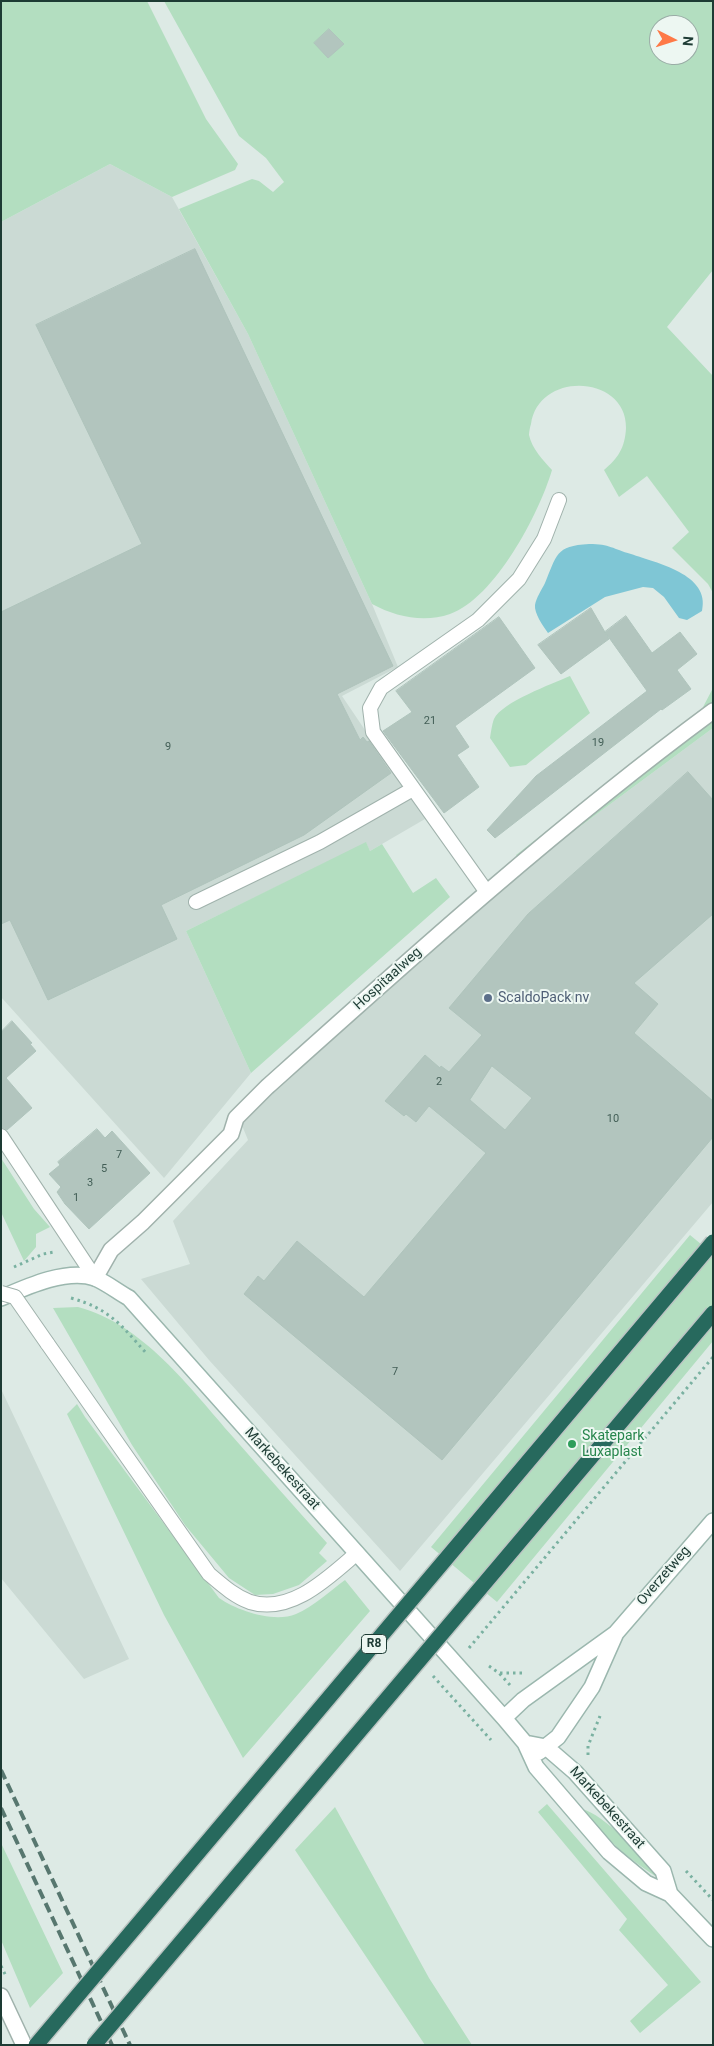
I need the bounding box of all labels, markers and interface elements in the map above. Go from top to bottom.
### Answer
north arrow [649,15,699,65]
text: N [680,36,696,47]
house number: 21 [424,714,436,728]
house number: 19 [592,736,604,750]
house number: 9 [165,740,171,754]
street label: Hospitaalweg [351,944,425,1014]
place label: ScaldoPack nv [498,990,589,1006]
marker: ScaldoPack nv [482,992,494,1004]
house number: 2 [436,1075,442,1089]
house number: 10 [607,1112,619,1126]
house number: 7 [116,1148,122,1162]
house number: 5 [101,1162,107,1176]
house number: 3 [87,1176,93,1190]
house number: 1 [73,1191,79,1205]
house number: 7 [392,1365,398,1379]
street label: Markebekestraat [241,1424,323,1514]
place label: Skatepark Luxaplast [582,1428,644,1460]
marker: Skatepark Luxaplast [566,1438,578,1450]
street label: Overzetweg [634,1543,694,1609]
road number: R8 [362,1635,386,1654]
street label: Markebekestraat [566,1763,648,1853]

